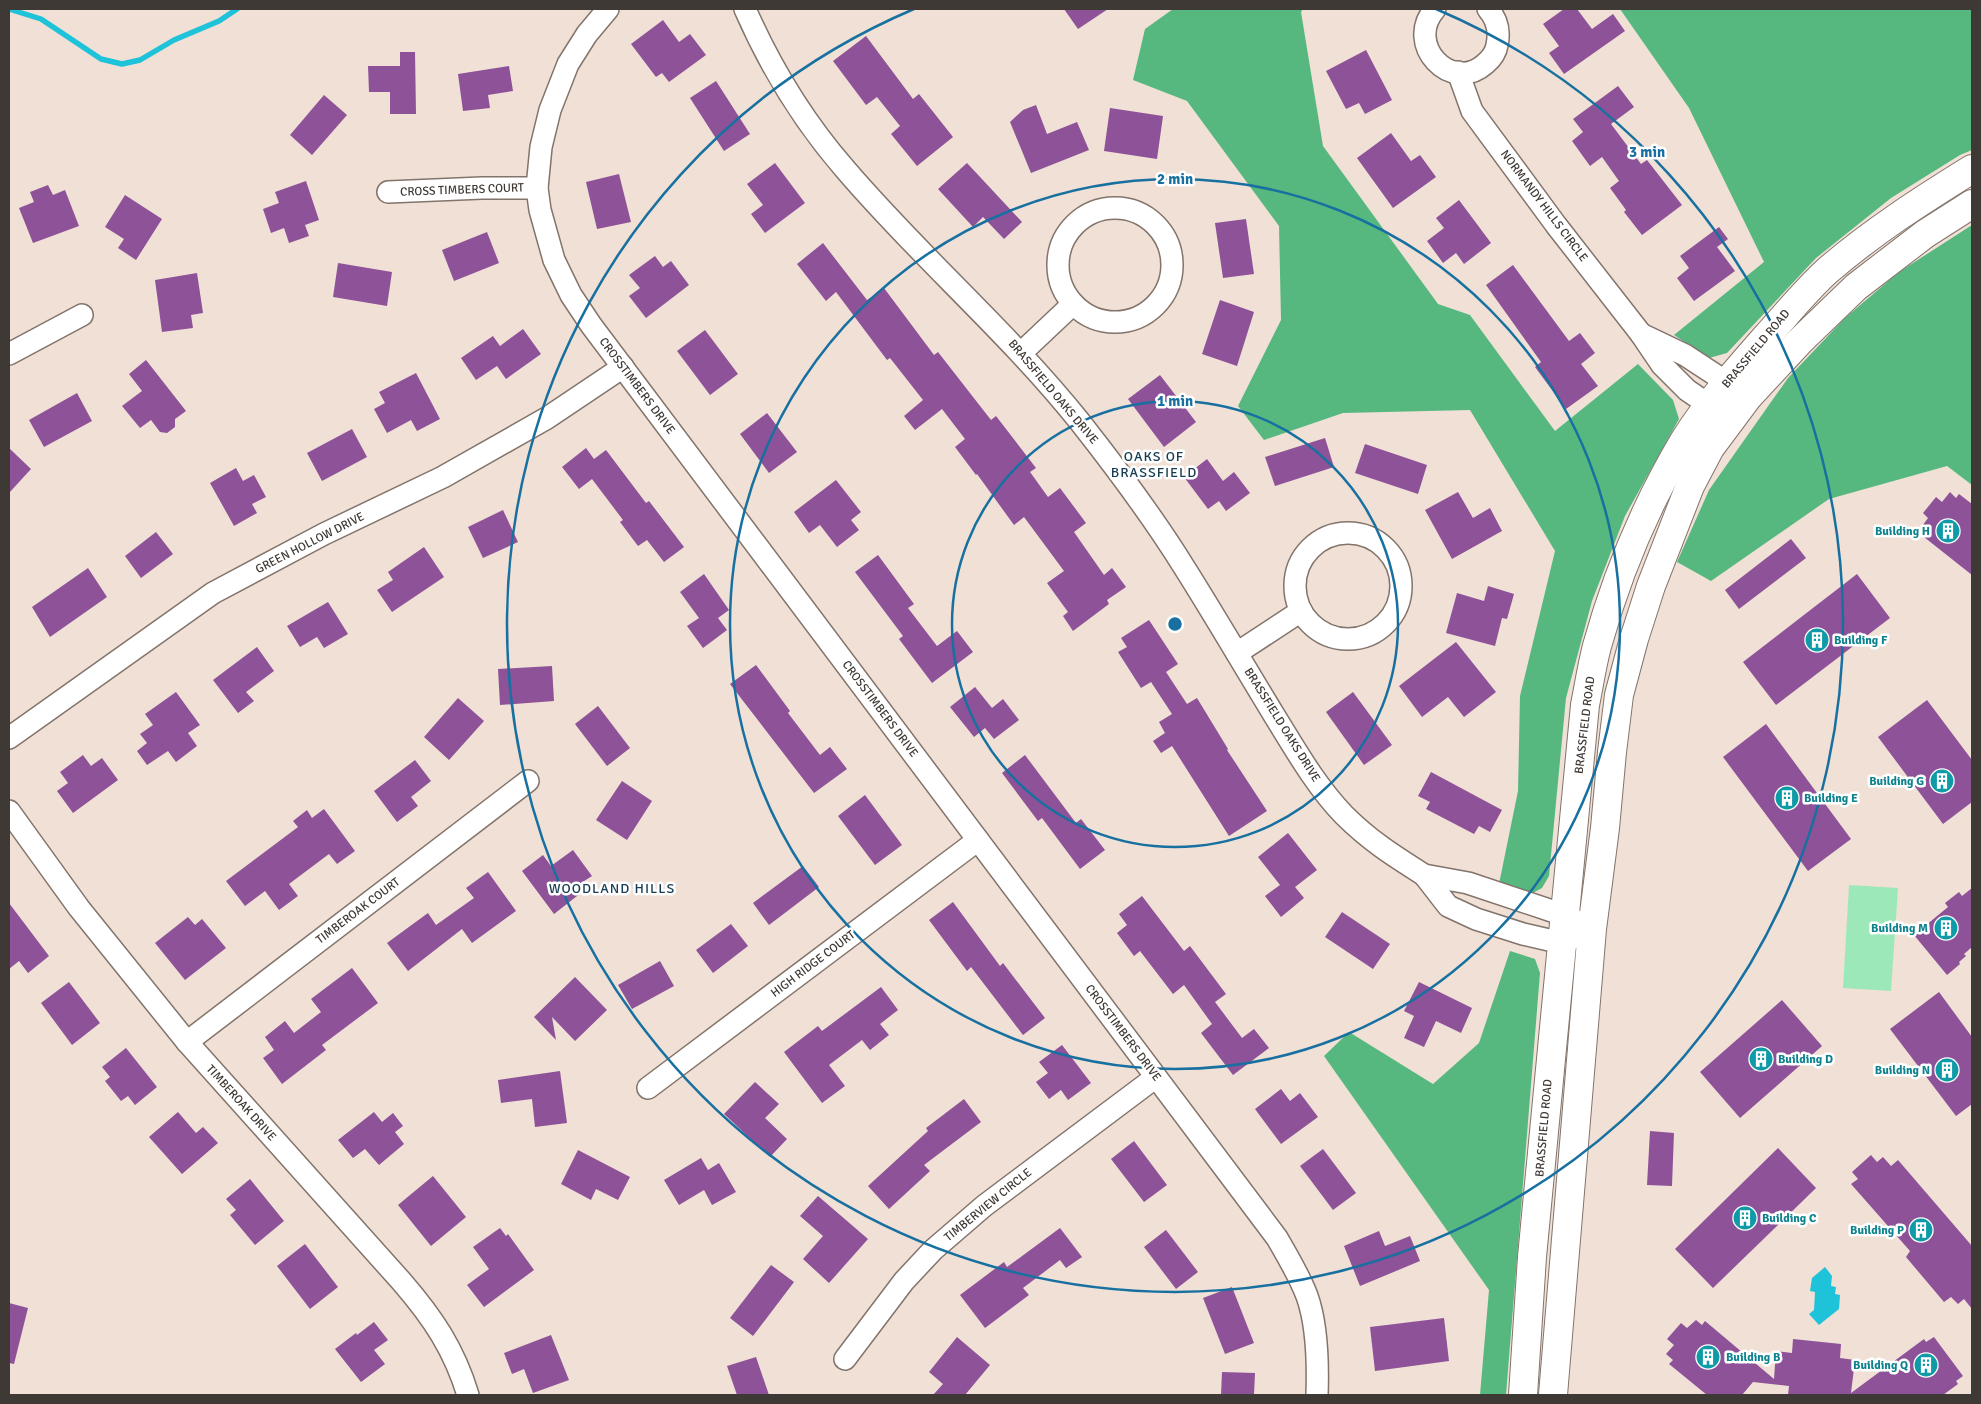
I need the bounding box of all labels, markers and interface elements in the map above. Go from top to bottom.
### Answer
text: 3 min [1629,143,1665,161]
street label: NORMANDY HILLS CIRCLE [1497,147,1591,265]
text: 2 min [1157,170,1193,188]
street label: CROSS TIMBERS COURT [400,180,524,200]
street label: BRASSFIELD ROAD [1719,306,1793,391]
street label: CROSSTIMBERS DRIVE [596,335,678,437]
street label: BRASSFIELD OAKS DRIVE [1005,337,1101,448]
text: 1 min [1157,392,1193,410]
district label: OAKS OF BRASSFIELD [1111,448,1197,481]
street label: GREEN HOLLOW DRIVE [253,509,367,577]
building icon: Building H [1935,518,1961,544]
place label: Building H [1875,524,1930,539]
centre of rings [1166,615,1184,633]
building icon: Building F [1804,627,1830,653]
place label: Building F [1834,633,1888,648]
street label: CROSSTIMBERS DRIVE [839,658,921,760]
street label: BRASSFIELD OAKS DRIVE [1241,665,1323,785]
street label: BRASSFIELD ROAD [1572,675,1598,775]
building icon: Building G [1929,768,1955,794]
place label: Building G [1869,774,1924,789]
building icon: Building E [1774,785,1800,811]
place label: Building E [1804,791,1858,806]
street label: TIMBEROAK COURT [313,875,403,947]
district label: WOODLAND HILLS [549,880,675,897]
building icon: Building M [1933,915,1959,941]
place label: Building M [1871,921,1928,936]
street label: HIGH RIDGE COURT [768,927,858,1001]
street label: CROSSTIMBERS DRIVE [1082,982,1164,1084]
building icon: Building D [1748,1046,1774,1072]
place label: Building D [1778,1052,1833,1067]
building icon: Building N [1934,1057,1960,1083]
street label: TIMBEROAK DRIVE [203,1062,279,1144]
place label: Building N [1875,1063,1930,1078]
street label: BRASSFIELD ROAD [1532,1078,1556,1178]
street label: TIMBERVIEW CIRCLE [941,1165,1035,1245]
building icon: Building C [1732,1205,1758,1231]
place label: Building C [1762,1211,1817,1226]
building icon: Building P [1908,1217,1934,1243]
place label: Building P [1850,1223,1904,1238]
building icon: Building B [1695,1344,1721,1370]
place label: Building B [1726,1350,1780,1365]
building icon: Building Q [1913,1352,1939,1378]
place label: Building Q [1853,1358,1908,1373]

